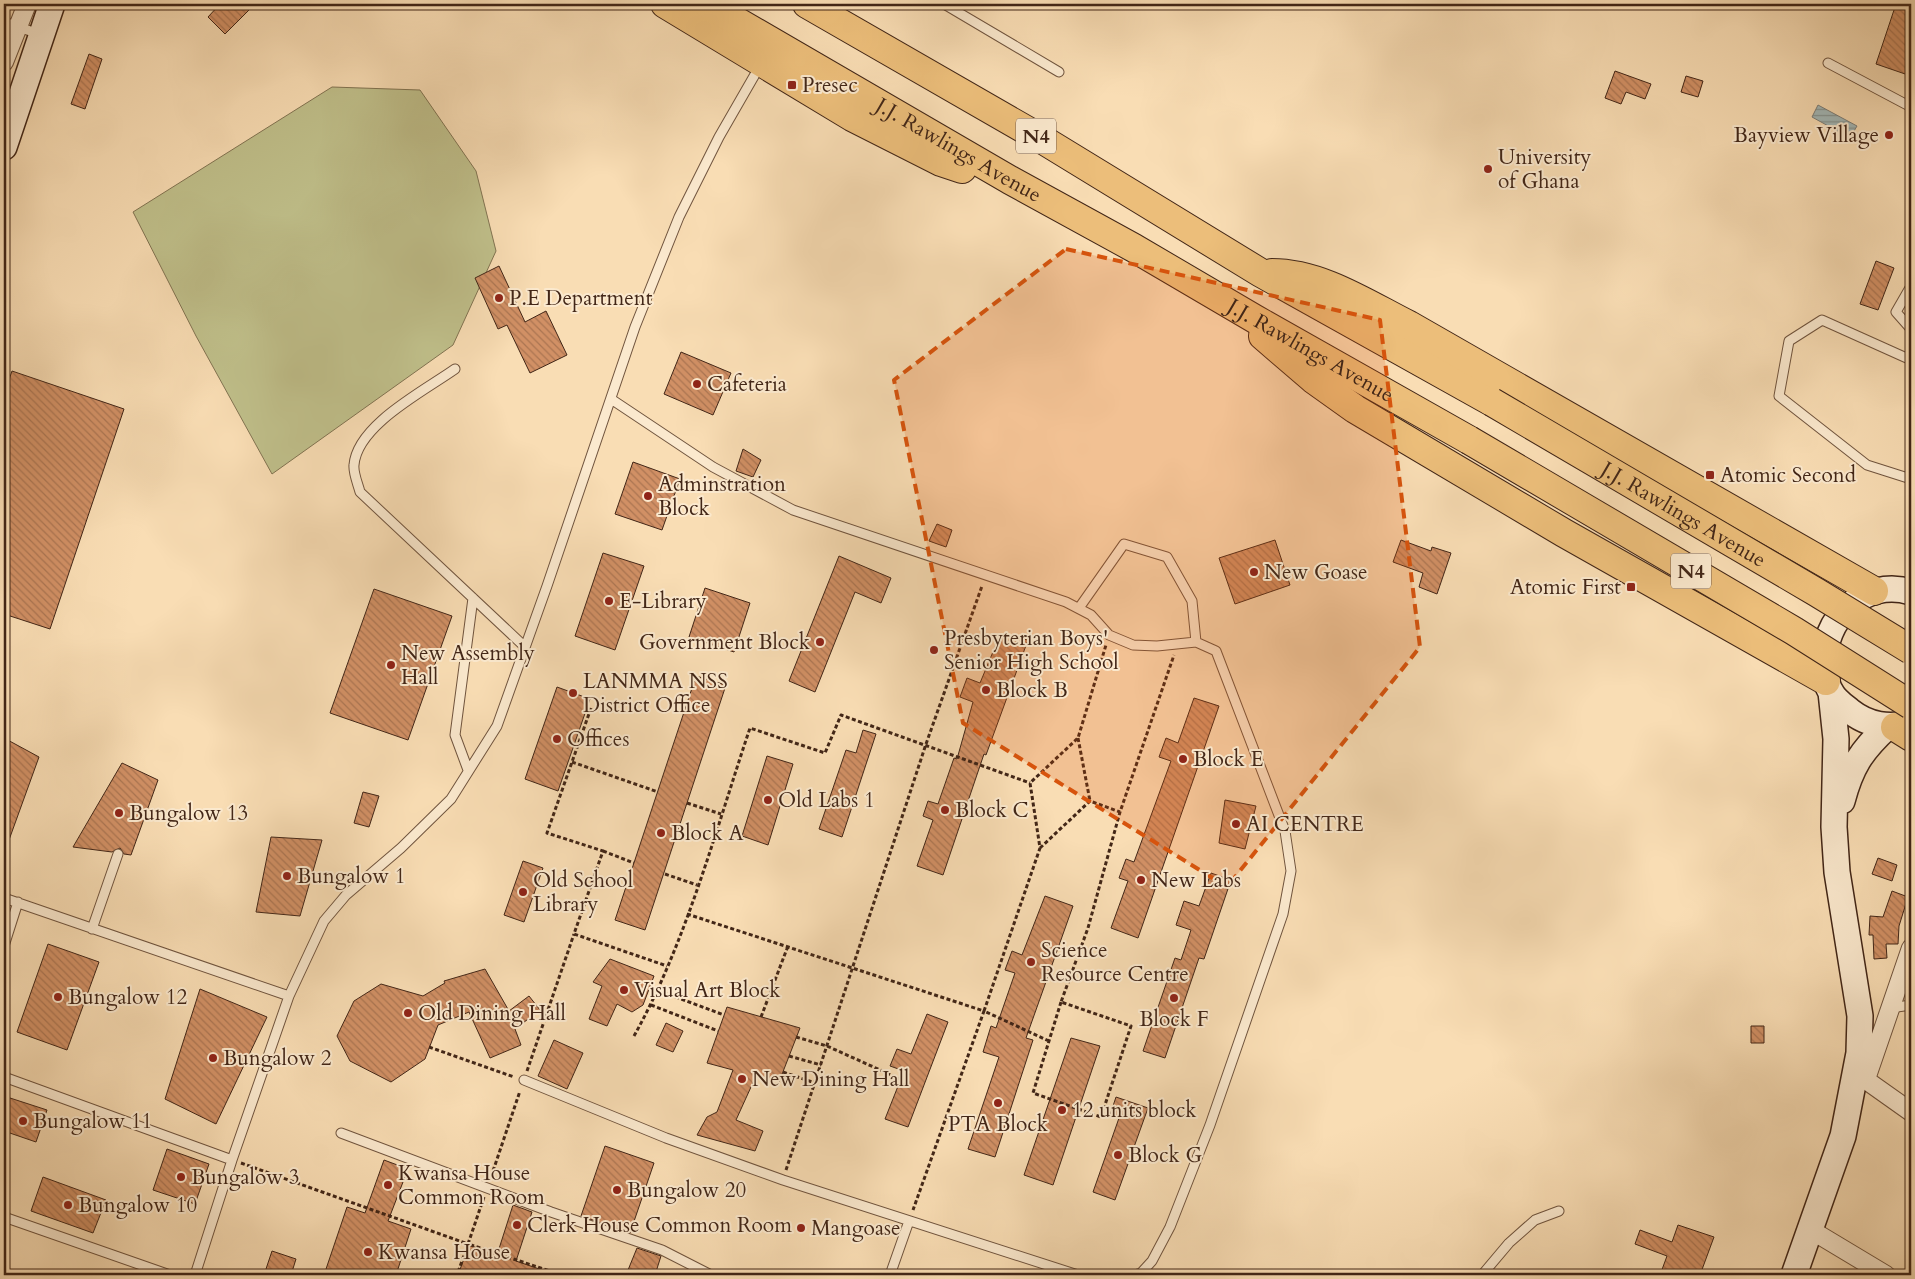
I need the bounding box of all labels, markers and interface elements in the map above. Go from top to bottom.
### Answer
place label: Presec [802,71,858,100]
marker: Presec [786,79,798,91]
street label: J.J. Rawlings Avenue [868,90,1047,210]
road number: N4 [1016,118,1056,154]
place label: Bayview Village [1734,121,1879,150]
marker: Bayview Village [1883,129,1895,141]
place label: University of Ghana [1498,143,1591,196]
marker: University of Ghana [1482,163,1494,175]
place label: P.E Department [509,284,653,313]
street label: J.J. Rawlings Avenue [1219,290,1399,409]
marker: P.E Department [493,292,505,304]
place label: Cafeteria [707,370,787,399]
marker: Cafeteria [691,378,703,390]
street label: J.J. Rawlings Avenue [1593,453,1771,574]
place label: Atomic Second [1720,461,1856,490]
marker: Atomic Second [1704,469,1716,481]
place label: Adminstration Block [658,470,786,523]
marker: Adminstration Block [642,490,654,502]
road number: N4 [1671,554,1711,588]
place label: New Goase [1264,558,1368,587]
marker: New Goase [1248,566,1260,578]
place label: Atomic First [1510,573,1621,602]
marker: Atomic First [1625,581,1637,593]
place label: E-Library [619,587,707,616]
marker: E-Library [603,595,615,607]
place label: Presbyterian Boys' Senior High School [944,624,1119,677]
place label: Government Block [639,628,811,657]
marker: Government Block [814,636,826,648]
place label: New Assembly Hall [401,639,535,692]
marker: Presbyterian Boys' Senior High School [928,644,940,656]
marker: New Assembly Hall [385,659,397,671]
place label: LANMMA NSS District Office [583,667,728,720]
place label: Block B [996,676,1068,705]
marker: Block B [980,684,992,696]
marker: LANMMA NSS District Office [567,687,579,699]
place label: Offices [567,725,629,754]
marker: Offices [551,733,563,745]
place label: Block E [1193,745,1263,774]
marker: Block E [1177,753,1189,765]
place label: Old Labs 1 [778,786,875,815]
marker: Old Labs 1 [762,794,774,806]
place label: Block C [955,796,1028,825]
place label: Bungalow 13 [129,799,248,828]
marker: Block C [939,804,951,816]
marker: Bungalow 13 [113,807,125,819]
place label: AI CENTRE [1246,810,1364,839]
marker: AI CENTRE [1230,818,1242,830]
place label: Block A [671,819,743,848]
marker: Block A [655,827,667,839]
place label: Bungalow 1 [297,862,406,891]
place label: Old School Library [533,866,633,919]
place label: New Labs [1151,866,1241,895]
marker: Bungalow 1 [281,870,293,882]
marker: New Labs [1135,874,1147,886]
marker: Old School Library [517,886,529,898]
place label: Science Resource Centre [1041,936,1189,989]
marker: Science Resource Centre [1025,956,1037,968]
place label: Visual Art Block [634,976,781,1005]
place label: Bungalow 12 [68,983,188,1012]
marker: Visual Art Block [618,984,630,996]
marker: Bungalow 12 [52,991,64,1003]
marker: Block F [1168,992,1180,1004]
place label: Old Dining Hall [418,999,566,1028]
place label: Block F [1139,1005,1209,1034]
marker: Old Dining Hall [402,1007,414,1019]
place label: Bungalow 2 [223,1044,332,1073]
marker: Bungalow 2 [207,1052,219,1064]
place label: New Dining Hall [752,1065,909,1094]
marker: New Dining Hall [736,1073,748,1085]
place label: 12 units block [1072,1096,1197,1125]
marker: PTA Block [992,1097,1004,1109]
marker: 12 units block [1056,1104,1068,1116]
place label: Bungalow 11 [33,1107,152,1136]
place label: PTA Block [948,1110,1049,1139]
marker: Bungalow 11 [17,1115,29,1127]
place label: Block G [1128,1141,1202,1170]
marker: Block G [1112,1149,1124,1161]
place label: Kwansa House Common Room [398,1159,545,1212]
place label: Bungalow 3 [191,1163,300,1192]
marker: Bungalow 3 [175,1171,187,1183]
place label: Bungalow 20 [627,1176,746,1205]
marker: Kwansa House Common Room [382,1179,394,1191]
marker: Bungalow 20 [611,1184,623,1196]
place label: Bungalow 10 [78,1191,197,1220]
marker: Bungalow 10 [62,1199,74,1211]
place label: Clerk House Common Room [527,1211,792,1240]
place label: Mangoase [811,1214,901,1243]
marker: Clerk House Common Room [511,1219,523,1231]
marker: Mangoase [795,1222,807,1234]
place label: Kwansa House [378,1238,510,1267]
marker: Kwansa House [362,1246,374,1258]

